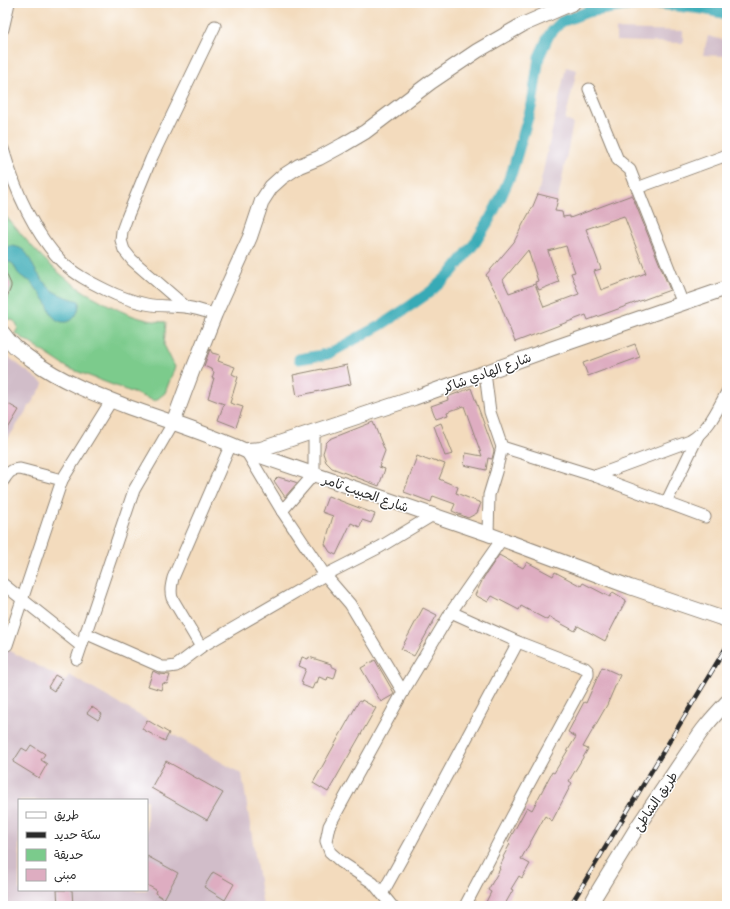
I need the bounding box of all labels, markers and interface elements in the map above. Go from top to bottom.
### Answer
street label: شارع الهادي شاكر [441,351,534,398]
street label: شارع الحبيب ثامر [319,473,410,517]
street label: طريق الشاطئ [632,770,682,835]
legend [18,799,148,891]
text: طريق [54,810,79,824]
text: سكة حديد [54,830,101,844]
text: حديقة [54,850,83,864]
text: مبنى [54,870,77,884]

